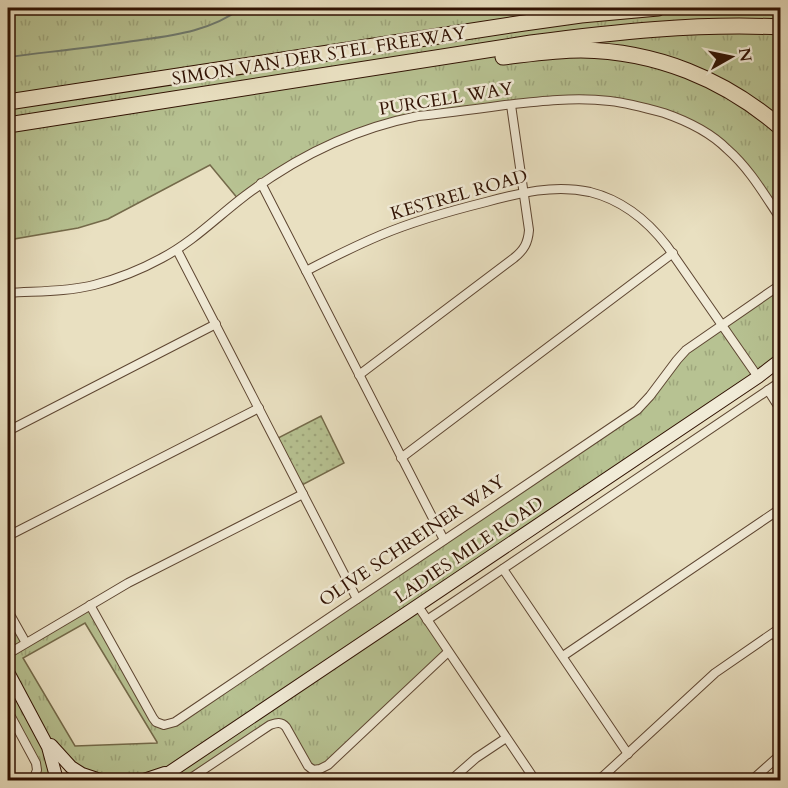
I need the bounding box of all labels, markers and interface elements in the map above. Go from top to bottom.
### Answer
street label: SIMON VAN DER STEL FREEWAY [170,20,468,92]
north arrow [701,27,761,87]
text: N [733,46,757,63]
street label: PURCELL WAY [377,76,515,122]
street label: KESTREL ROAD [388,163,530,227]
street label: OLIVE SCHREINER WAY [314,469,510,613]
street label: LADIES MILE ROAD [390,491,548,609]

